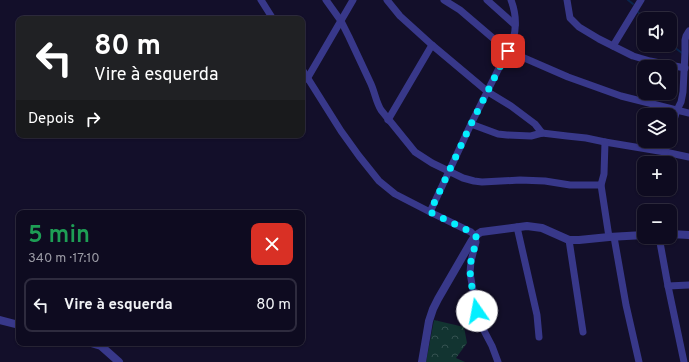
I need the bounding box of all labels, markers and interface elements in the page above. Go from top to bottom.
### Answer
map controls [637,12,677,244]
button: sound [637,12,677,52]
text: 80 m [94,29,161,65]
icon: left [28,32,80,84]
pin [491,34,525,68]
icon: arrive [497,40,519,62]
button: search [637,60,677,100]
text: Vire à esquerda [94,64,218,87]
icon: right [82,108,104,130]
button: layers [637,108,677,148]
text: Depois [28,110,74,129]
button: + [637,156,677,196]
button: − [637,204,677,244]
text: 5 min [28,221,90,251]
button: close [251,223,293,265]
text: 340 m · 17:10 [28,251,100,267]
position arrow [456,290,498,332]
icon: left [30,294,52,316]
text: Vire à esquerda [64,296,173,315]
text: 80 m [256,296,291,315]

